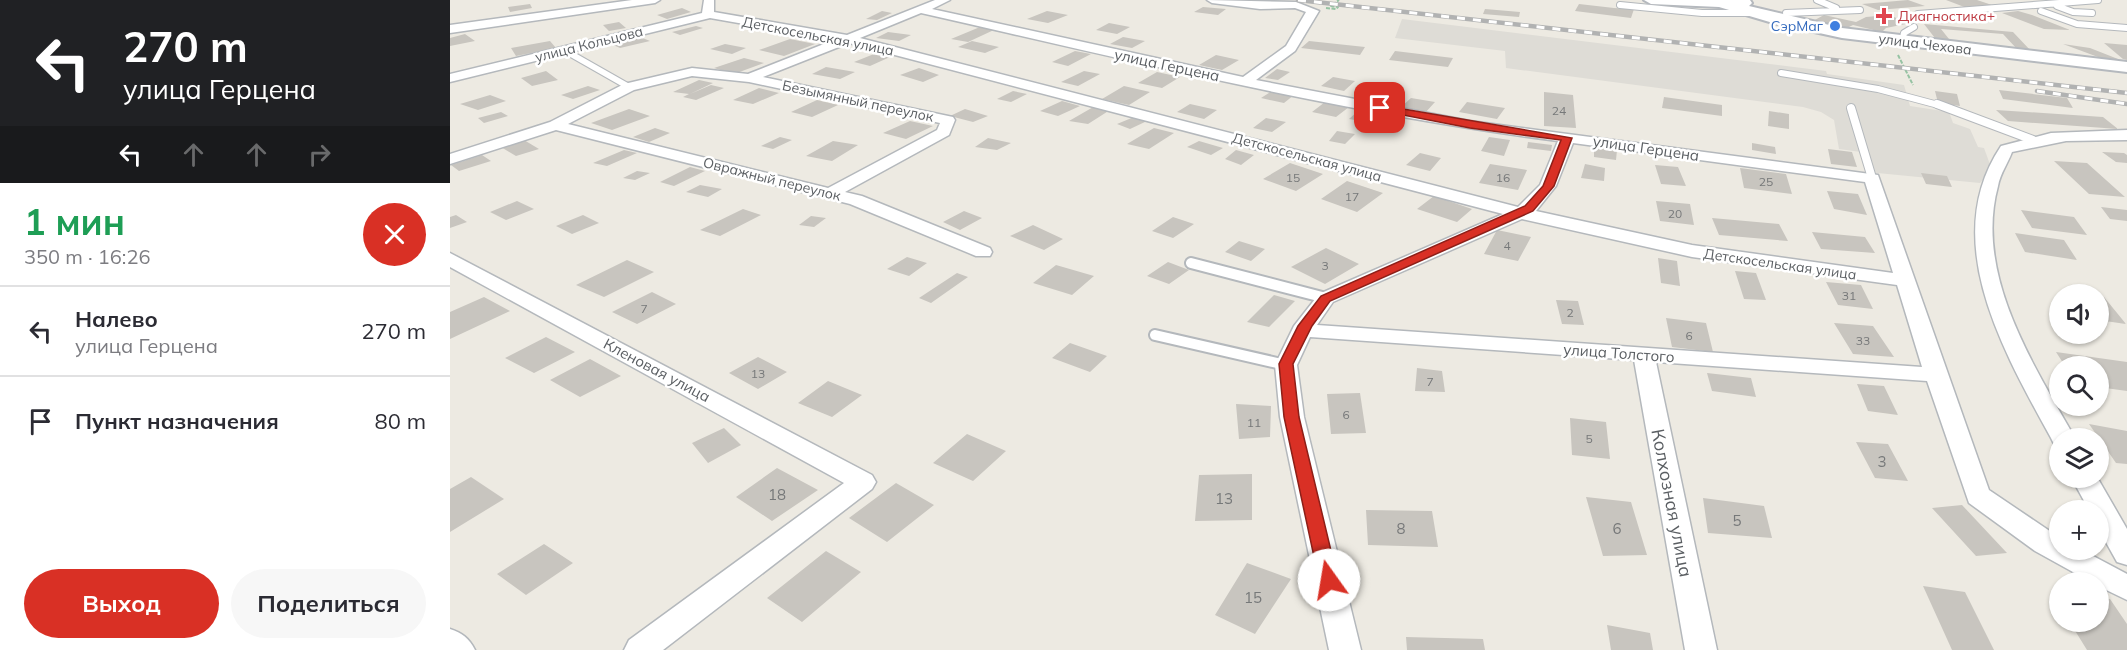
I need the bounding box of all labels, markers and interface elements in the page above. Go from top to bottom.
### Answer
marker: Диагностика+ [1875,7,1893,25]
place label: Диагностика+ [1898,7,1995,25]
street label: Детскосельская улица [741,12,895,60]
place label: СэрМаг [1771,17,1824,35]
marker: СэрМаг [1828,19,1842,33]
text: 270 m [123,20,248,73]
street label: улица Кольцова [533,22,645,66]
icon: left [24,24,102,102]
street label: улица Чехова [1877,29,1973,59]
street label: улица Герцена [1113,45,1221,85]
text: улица Герцена [123,72,316,106]
street label: Безымянный переулок [781,76,936,126]
pin [1354,82,1405,133]
icon: arrive [1363,91,1396,124]
house number: 24 [1552,103,1566,118]
street label: Детскосельская улица [1230,128,1384,186]
street label: улица Герцена [1592,131,1700,165]
icon: left [114,138,147,171]
icon: ahead [177,138,210,171]
icon: ahead [240,138,273,171]
icon: right [303,138,336,171]
street label: Овражный переулок [701,153,843,205]
house number: 15 [1286,170,1300,185]
house number: 16 [1496,170,1510,185]
house number: 25 [1759,174,1773,189]
house number: 17 [1345,189,1359,204]
text: 1 мин [24,199,125,244]
button: close [363,203,426,266]
house number: 20 [1668,206,1682,221]
house number: 4 [1503,238,1511,253]
text: 350 m · 16:26 [24,244,150,269]
street label: Детскосельская улица [1702,244,1858,284]
house number: 3 [1321,258,1329,273]
map controls [2049,284,2109,632]
button: sound [2049,284,2109,344]
house number: 31 [1842,288,1856,303]
house number: 7 [640,301,648,316]
text: Налево [75,305,158,333]
house number: 2 [1566,305,1574,320]
icon: left [24,315,57,348]
text: 270 m [361,317,426,345]
house number: 6 [1685,328,1693,343]
text: улица Герцена [75,333,218,358]
house number: 33 [1856,333,1870,348]
street label: Кленовая улица [600,334,714,406]
street label: улица Толстого [1563,340,1675,366]
button: search [2049,356,2109,416]
house number: 13 [751,366,765,381]
house number: 7 [1426,374,1434,389]
icon: arrive [24,405,57,438]
text: Пункт назначения [75,407,279,435]
text: 80 m [375,407,426,435]
house number: 6 [1342,407,1350,422]
house number: 11 [1247,415,1261,430]
street label: Колхозная улица [1646,427,1698,579]
button: layers [2049,428,2109,488]
house number: 5 [1585,431,1593,446]
house number: 3 [1877,452,1887,471]
house number: 18 [768,485,786,504]
house number: 13 [1215,489,1233,508]
button: + [2049,500,2109,560]
house number: 5 [1732,511,1742,530]
house number: 8 [1396,519,1406,538]
house number: 6 [1612,519,1622,538]
position arrow [1297,548,1361,612]
button: Выход [24,569,219,638]
button: Поделиться [231,569,426,638]
button: − [2049,572,2109,632]
house number: 15 [1244,588,1262,607]

